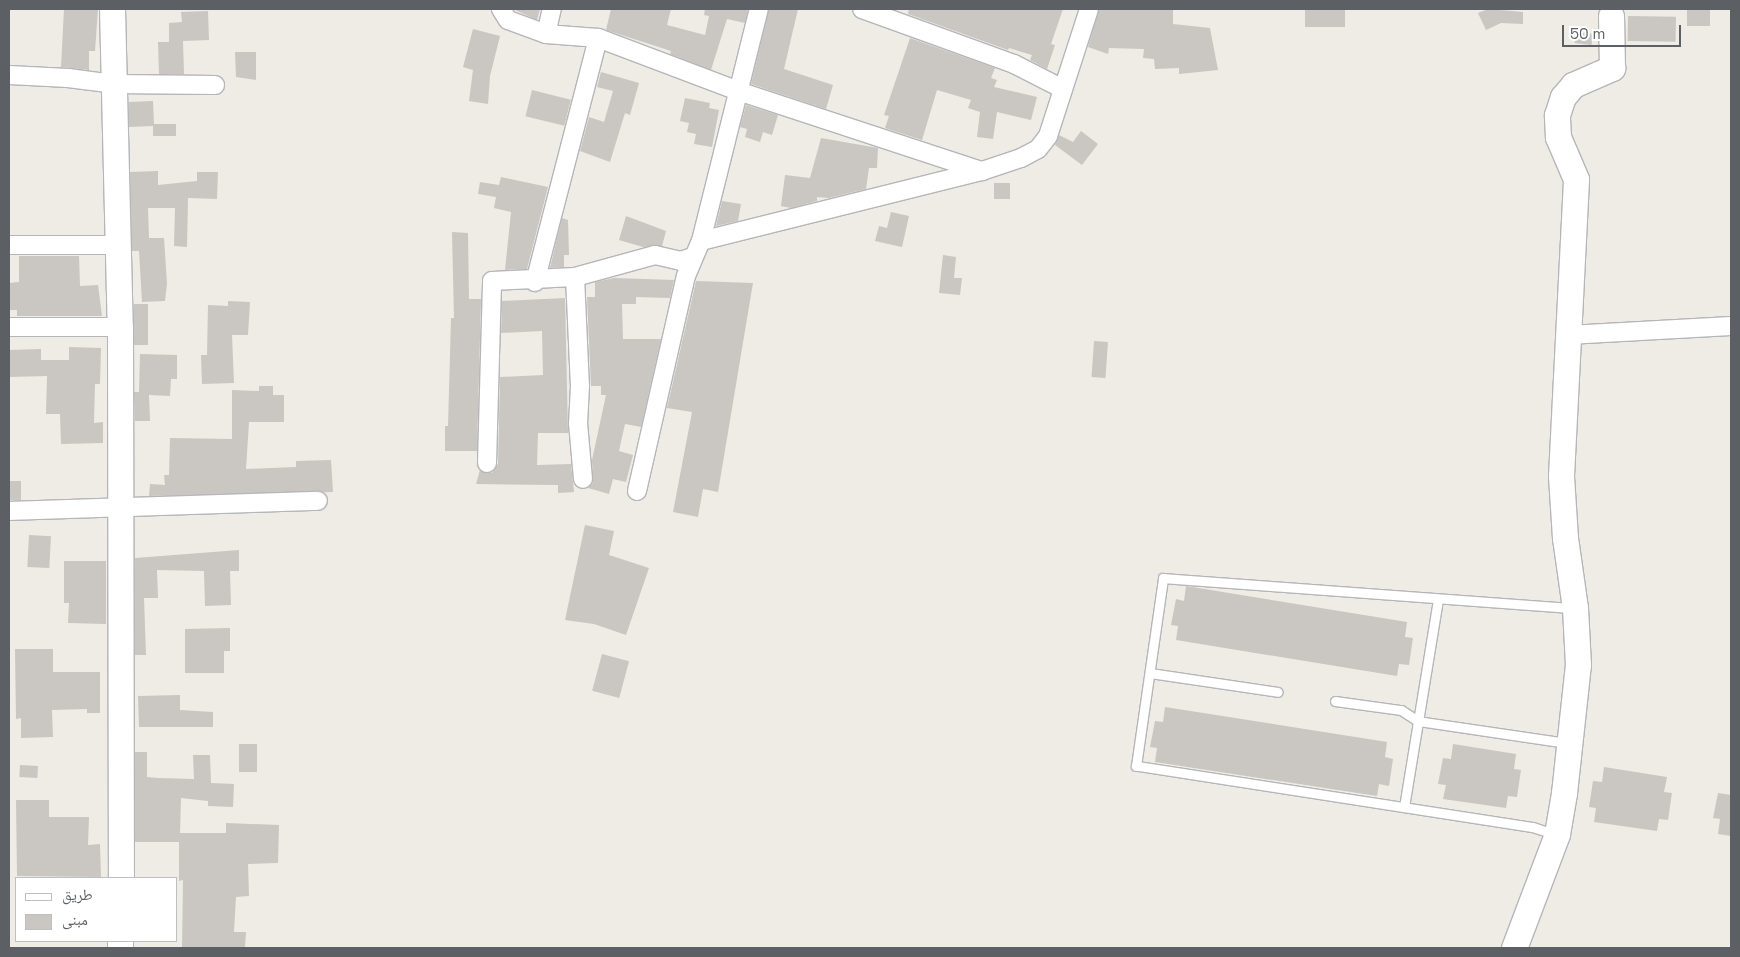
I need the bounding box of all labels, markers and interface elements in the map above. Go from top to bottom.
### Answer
scale bar [1565,15,1684,47]
text: 50 m [1570,24,1605,43]
legend [15,877,178,942]
text: طريق [62,885,93,904]
text: مبنى [62,910,88,929]

